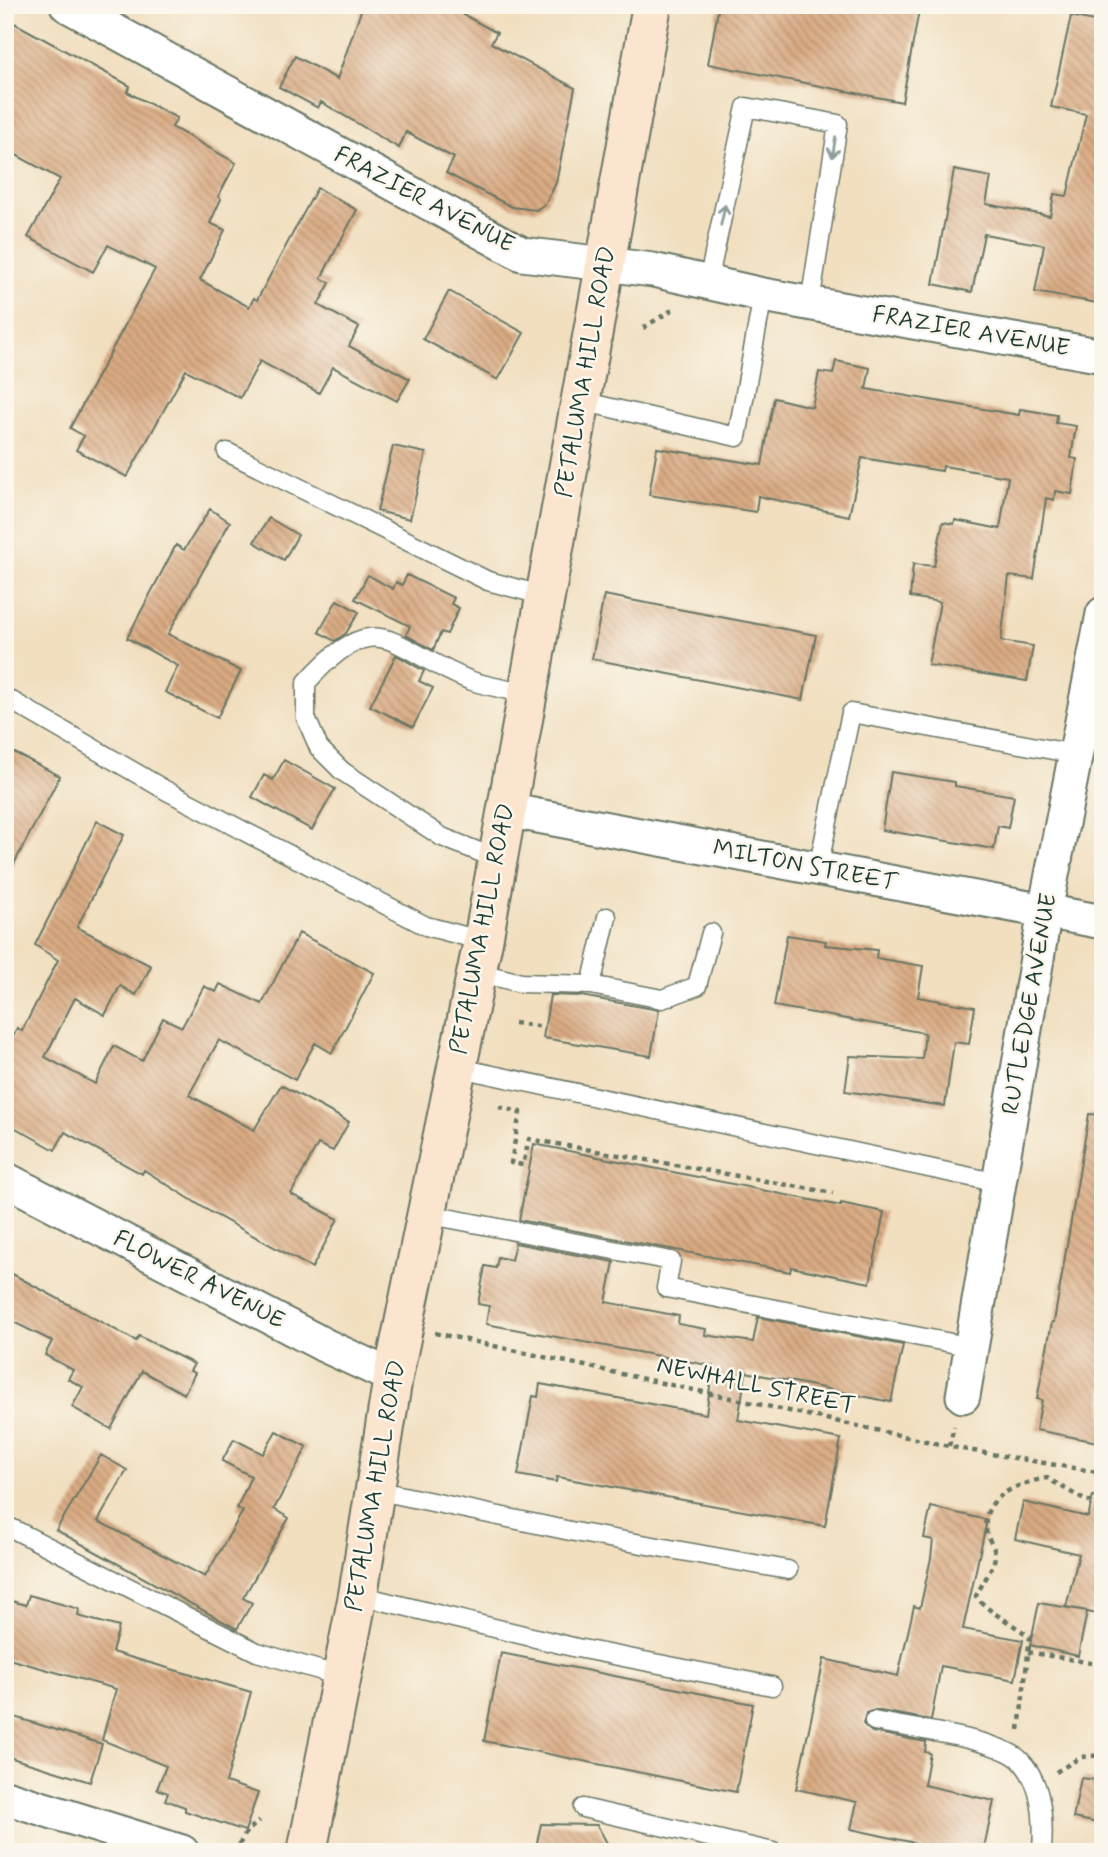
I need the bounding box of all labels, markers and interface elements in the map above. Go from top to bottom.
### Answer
one-way arrow [827,135,840,158]
street label: FRAZIER AVENUE [329,139,519,261]
one-way arrow [717,204,731,227]
street label: PETALUMA HILL ROAD [549,244,623,500]
street label: FRAZIER AVENUE [870,299,1072,365]
street label: PETALUMA HILL ROAD [443,801,523,1057]
street label: MILTON STREET [710,833,900,899]
street label: RUTLEDGE AVENUE [995,891,1065,1117]
street label: FLOWER AVENUE [108,1223,290,1337]
street label: NEWHALL STREET [654,1350,858,1422]
street label: PETALUMA HILL ROAD [339,1358,413,1614]

